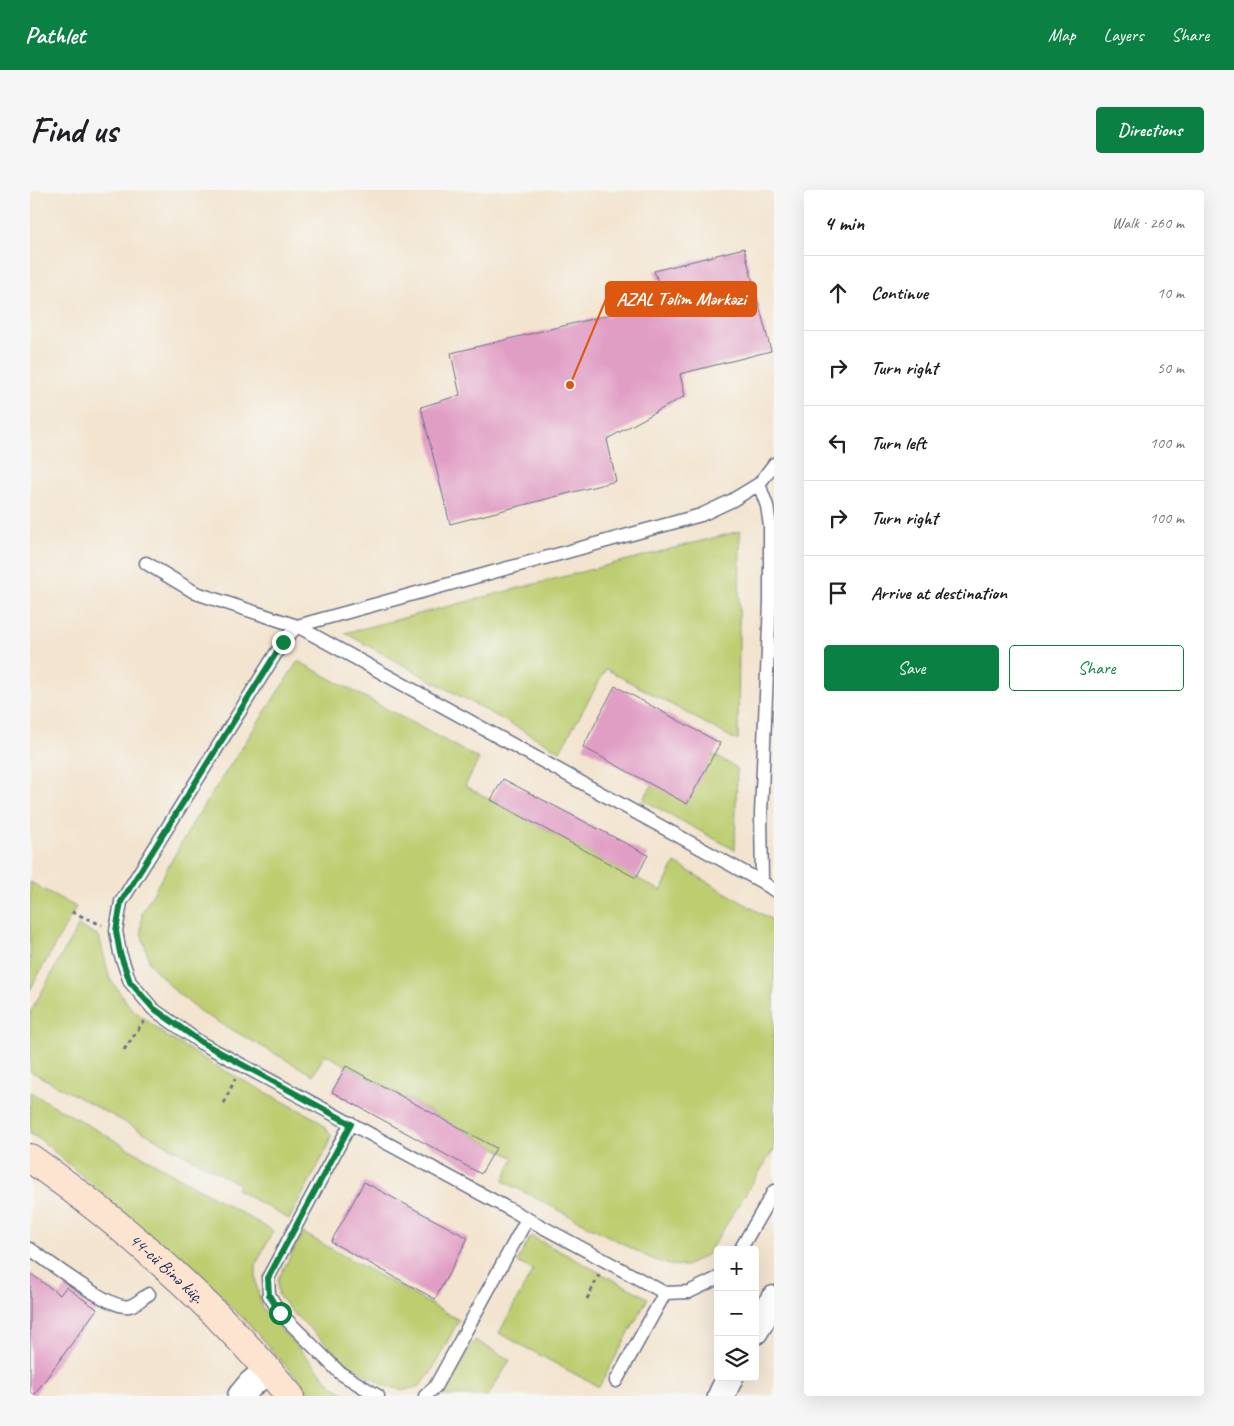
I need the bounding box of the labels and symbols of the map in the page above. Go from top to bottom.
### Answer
callout: AZAL Təlim Mərkəzi [606,282,756,316]
text: AZAL Təlim Mərkəzi [616,287,748,311]
route end [272,631,295,654]
street label: 44-cü Binə küç. [125,1229,210,1308]
route start [269,1302,292,1325]

